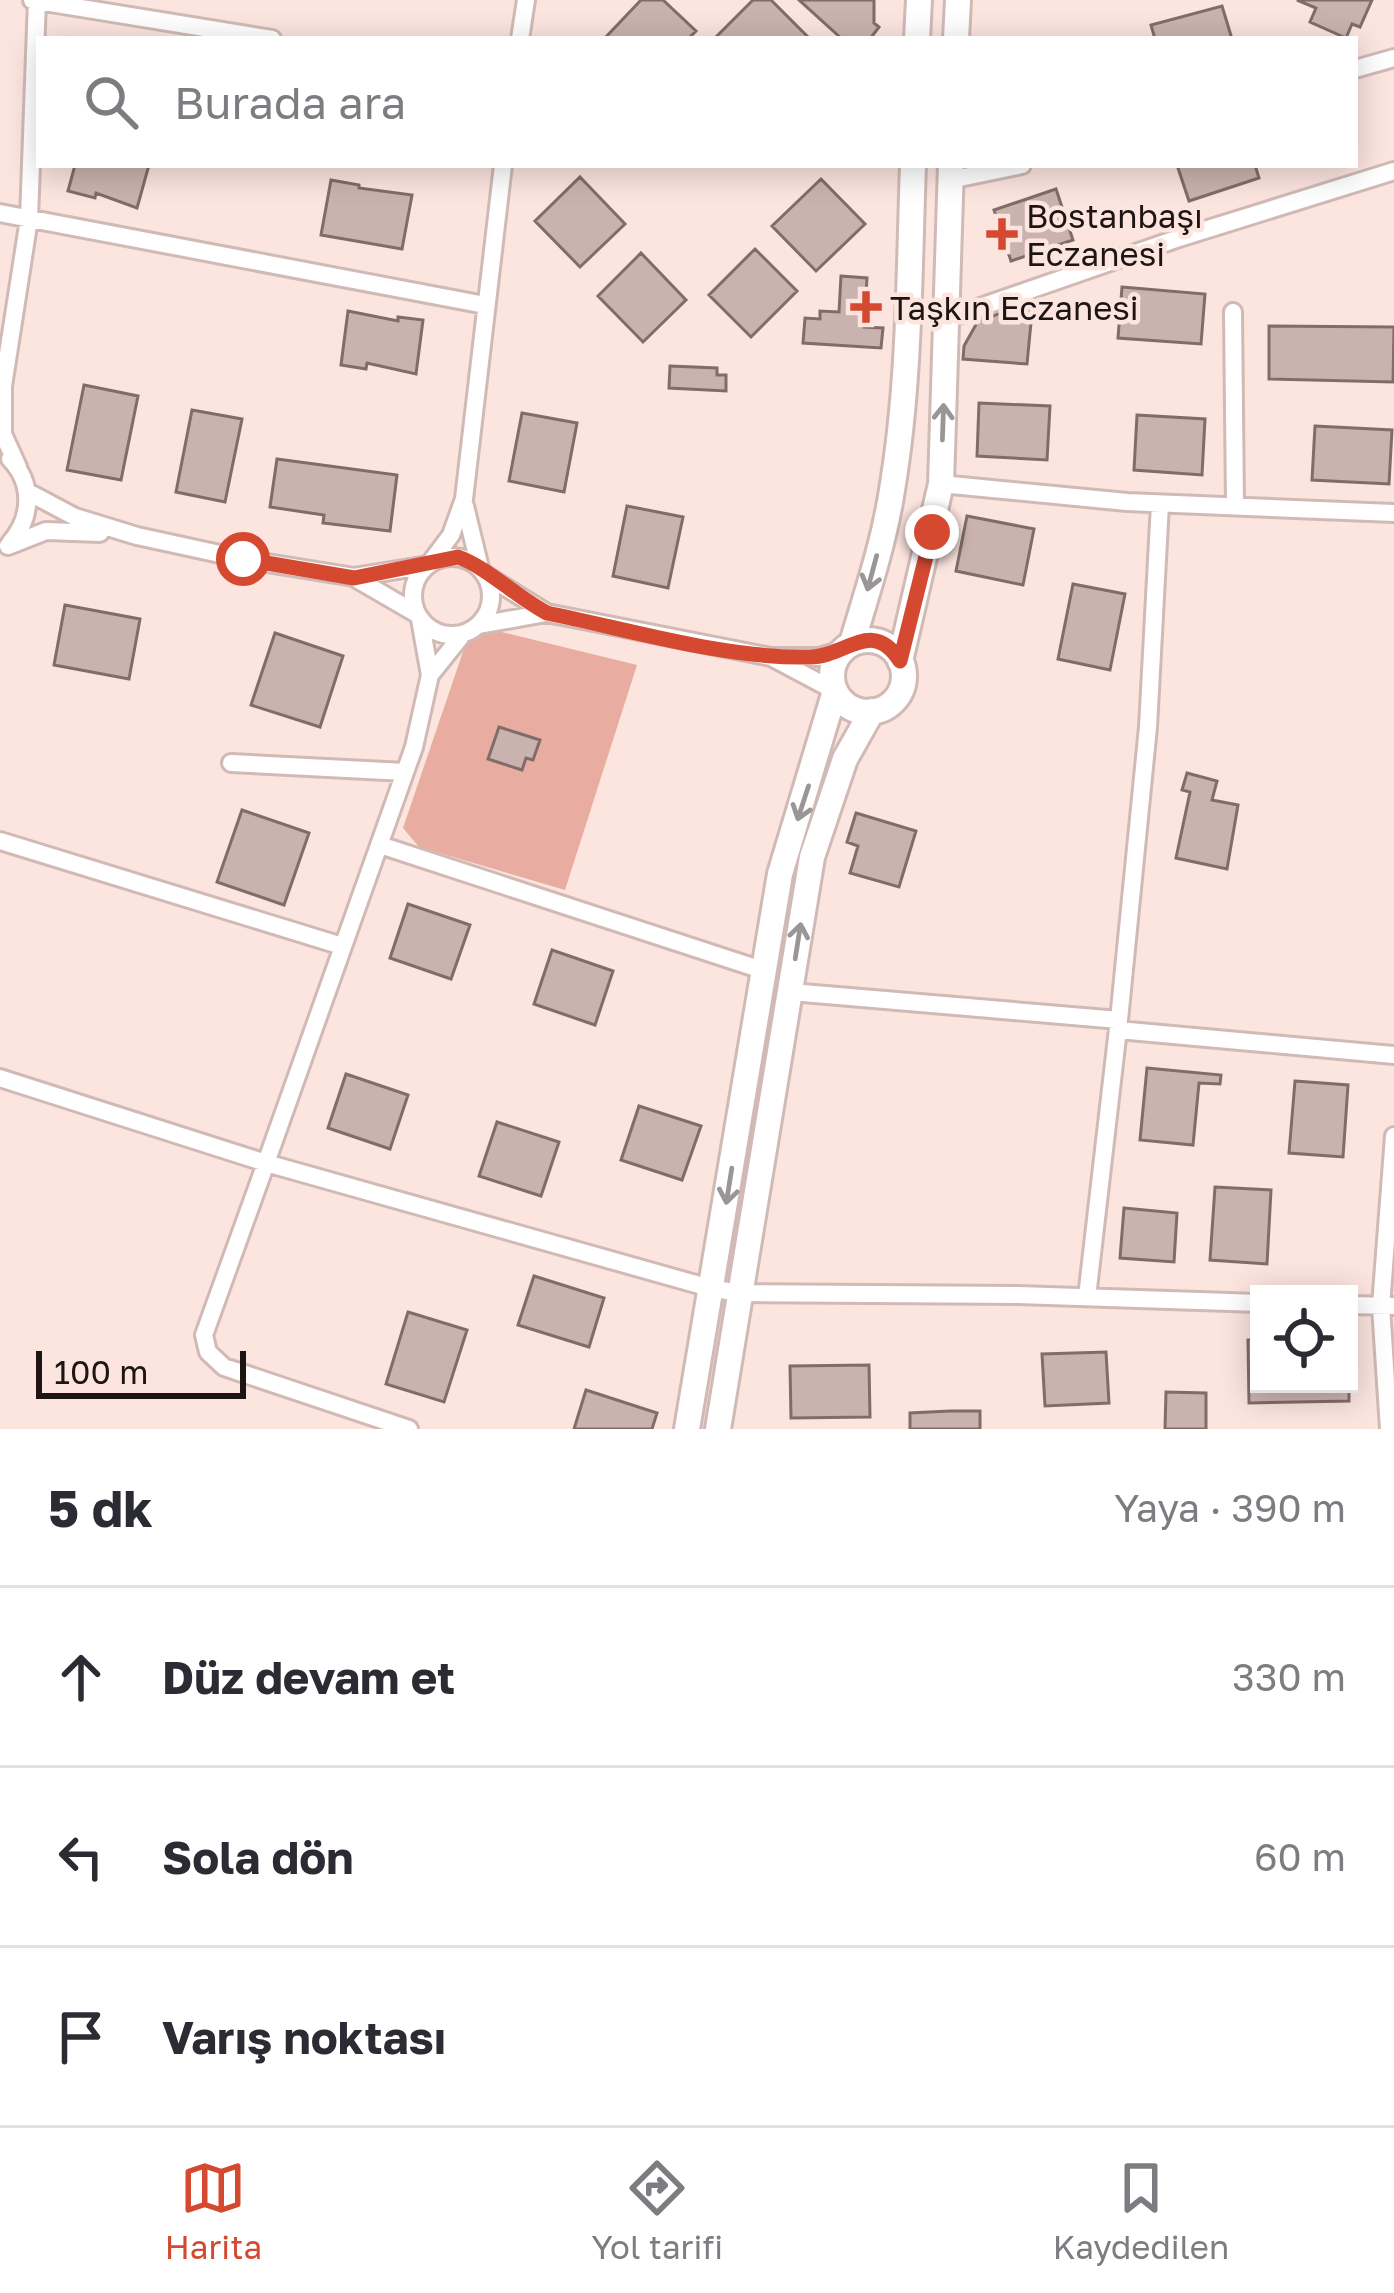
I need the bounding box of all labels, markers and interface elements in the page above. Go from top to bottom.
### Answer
search box [36,36,1358,168]
icon: search [78,69,144,135]
text: Burada ara [174,75,406,129]
place label: Bostanbaşı Eczanesi [1026,196,1203,273]
marker: Bostanbaşı Eczanesi [989,221,1015,247]
place label: Taşkın Eczanesi [890,288,1139,327]
marker: Taşkın Eczanesi [853,294,879,320]
one-way arrow [932,403,955,442]
route end [905,505,959,559]
route start [216,532,270,586]
one-way arrow [860,553,882,591]
one-way arrow [790,783,812,821]
one-way arrow [788,922,811,961]
one-way arrow [717,1165,740,1204]
map controls [1250,1285,1358,1393]
button: locate [1250,1285,1358,1393]
scale bar [36,1345,246,1398]
text: 100 m [54,1352,148,1391]
text: 5 dk [48,1477,153,1538]
text: Yaya · 390 m [1114,1484,1346,1531]
icon: ahead [48,1644,114,1710]
text: Düz devam et [162,1650,455,1704]
text: 330 m [1232,1653,1346,1700]
icon: left [48,1824,114,1890]
text: Sola dön [162,1830,353,1884]
text: 60 m [1254,1833,1346,1880]
icon: arrive [48,2004,114,2070]
text: Varış noktası [162,2010,446,2064]
tab: Harita [165,2155,262,2266]
tab: Yol tarifi [592,2155,723,2266]
tab: Kaydedilen [1053,2155,1229,2266]

